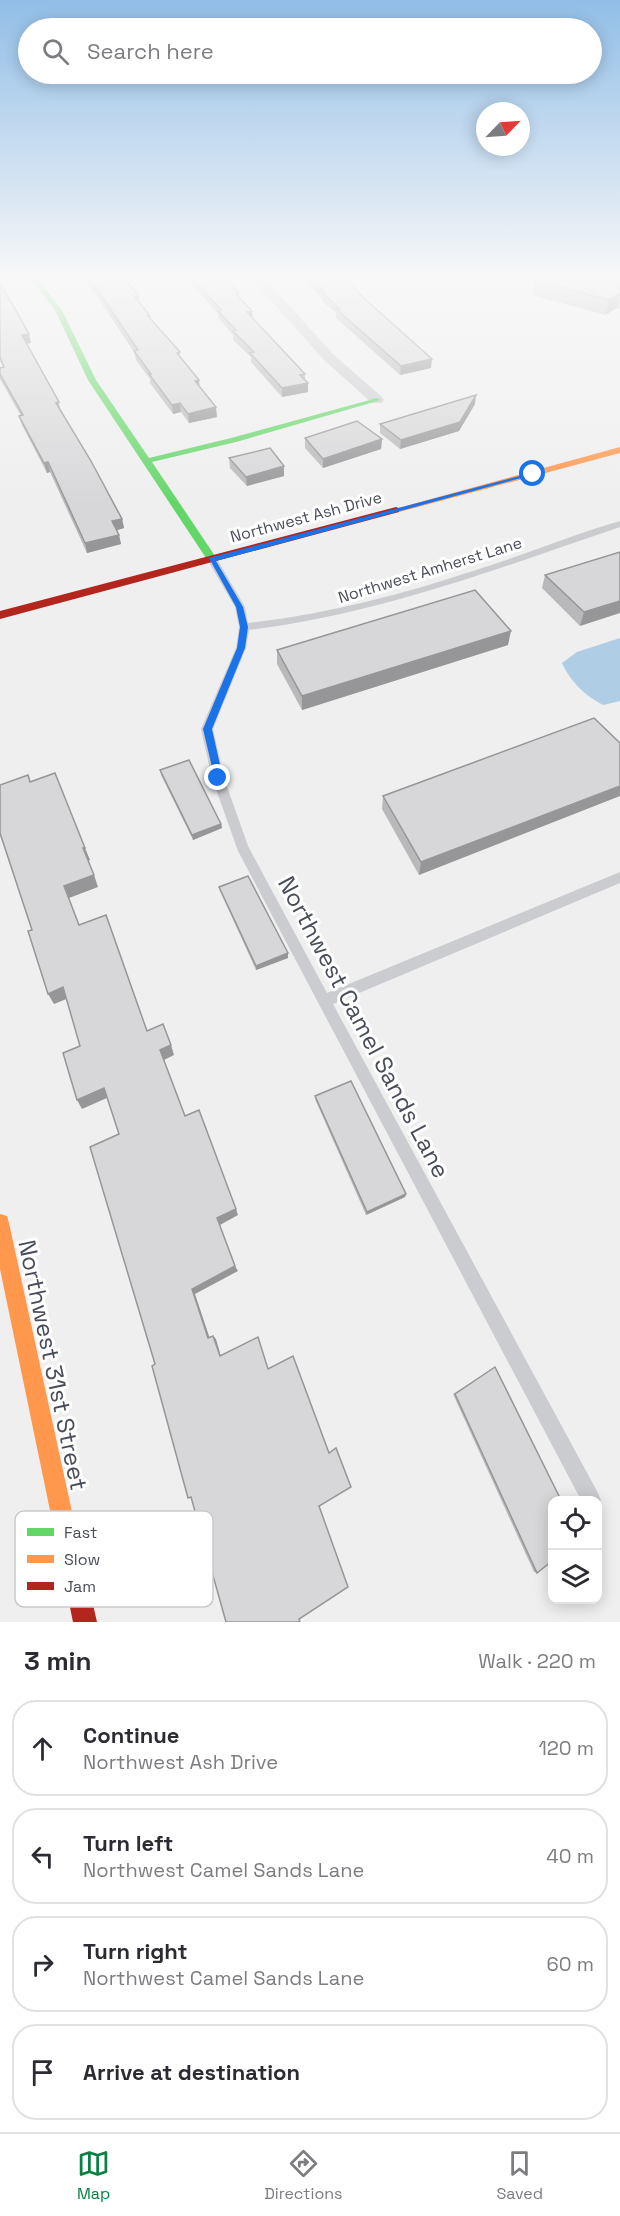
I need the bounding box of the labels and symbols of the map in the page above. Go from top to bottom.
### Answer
north arrow [476,102,530,156]
route start [519,460,545,486]
street label: Northwest Ash Drive [228,487,384,547]
street label: Northwest Amherst Lane [336,532,524,608]
route end [204,764,230,790]
street label: Northwest Camel Sands Lane [271,871,457,1183]
street label: Northwest 31st Street [11,1237,95,1493]
legend [15,1511,213,1607]
text: Fast [64,1522,97,1543]
text: Slow [64,1549,100,1570]
text: Jam [64,1576,96,1597]

